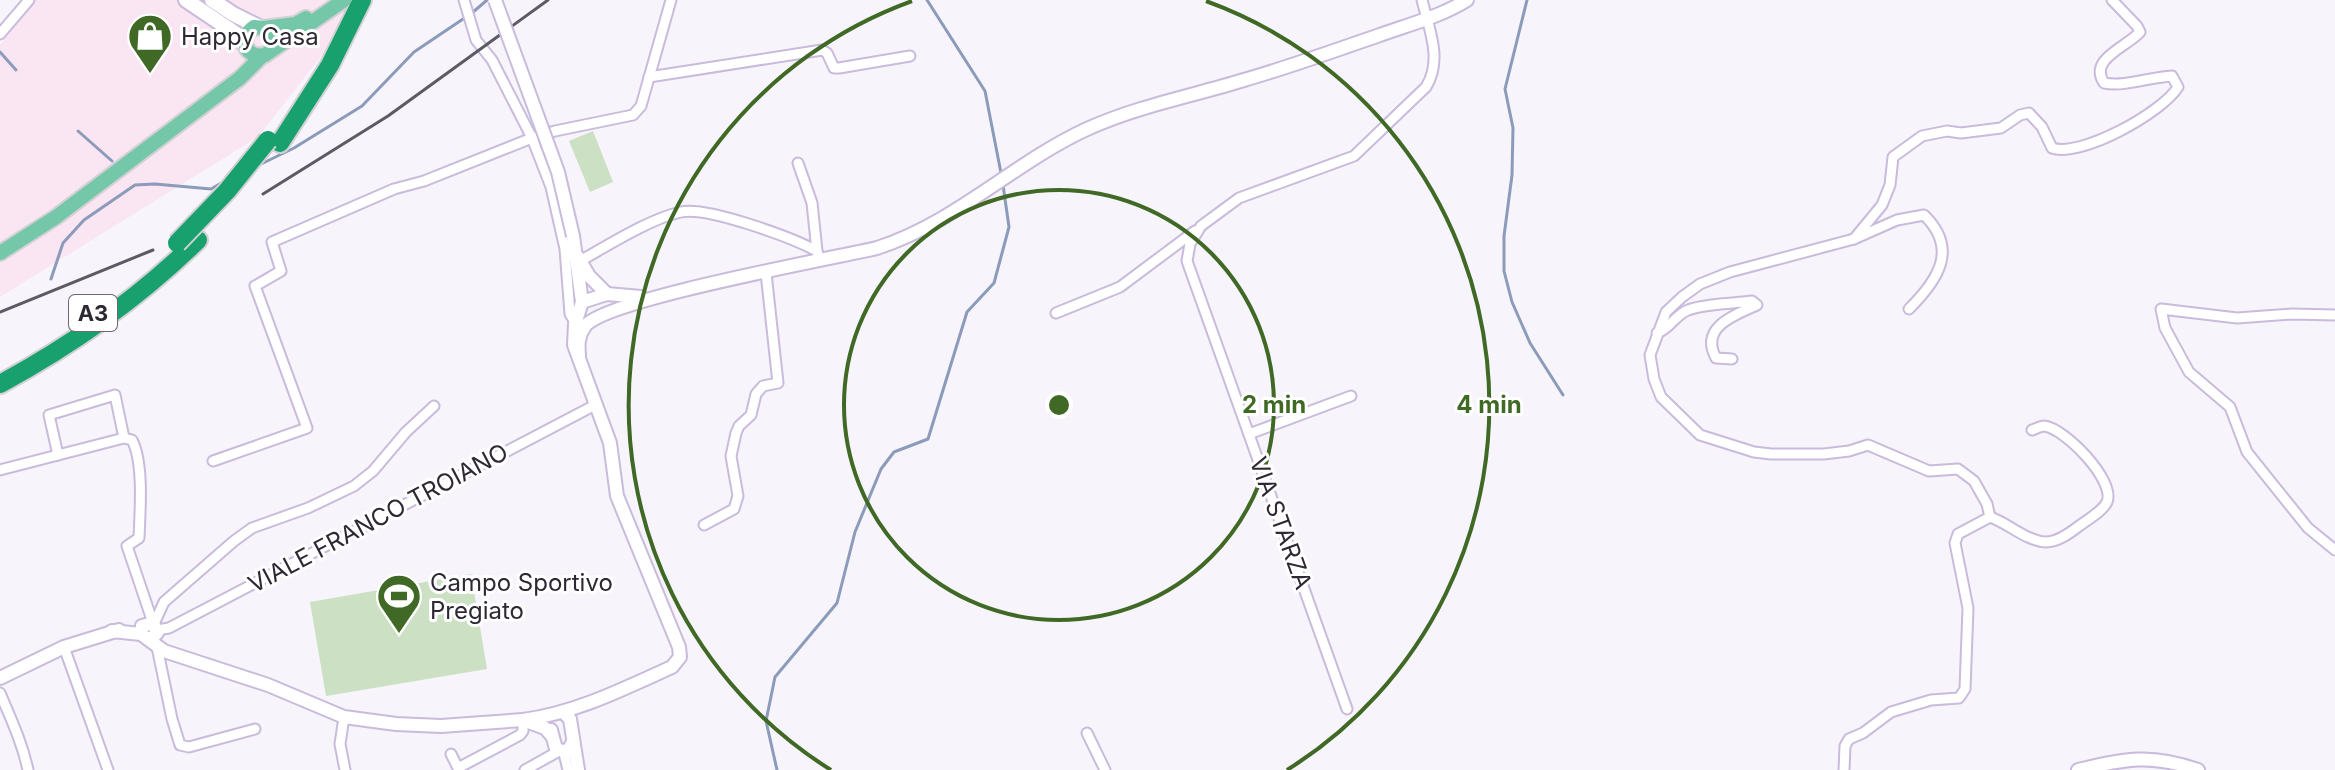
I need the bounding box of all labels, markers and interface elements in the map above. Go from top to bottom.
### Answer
shop icon: Happy Casa [126,12,174,75]
place label: Happy Casa [181,22,319,51]
road number: A3 [69,295,117,331]
text: 2 min [1242,390,1306,419]
text: 4 min [1456,390,1522,419]
centre of rings [1045,391,1073,419]
street label: VIALE FRANCO TROIANO [243,437,513,599]
street label: VIA STARZA [1244,453,1318,593]
place label: Campo Sportivo Pregiato [430,568,613,625]
sports icon: Campo Sportivo Pregiato [375,572,423,635]

